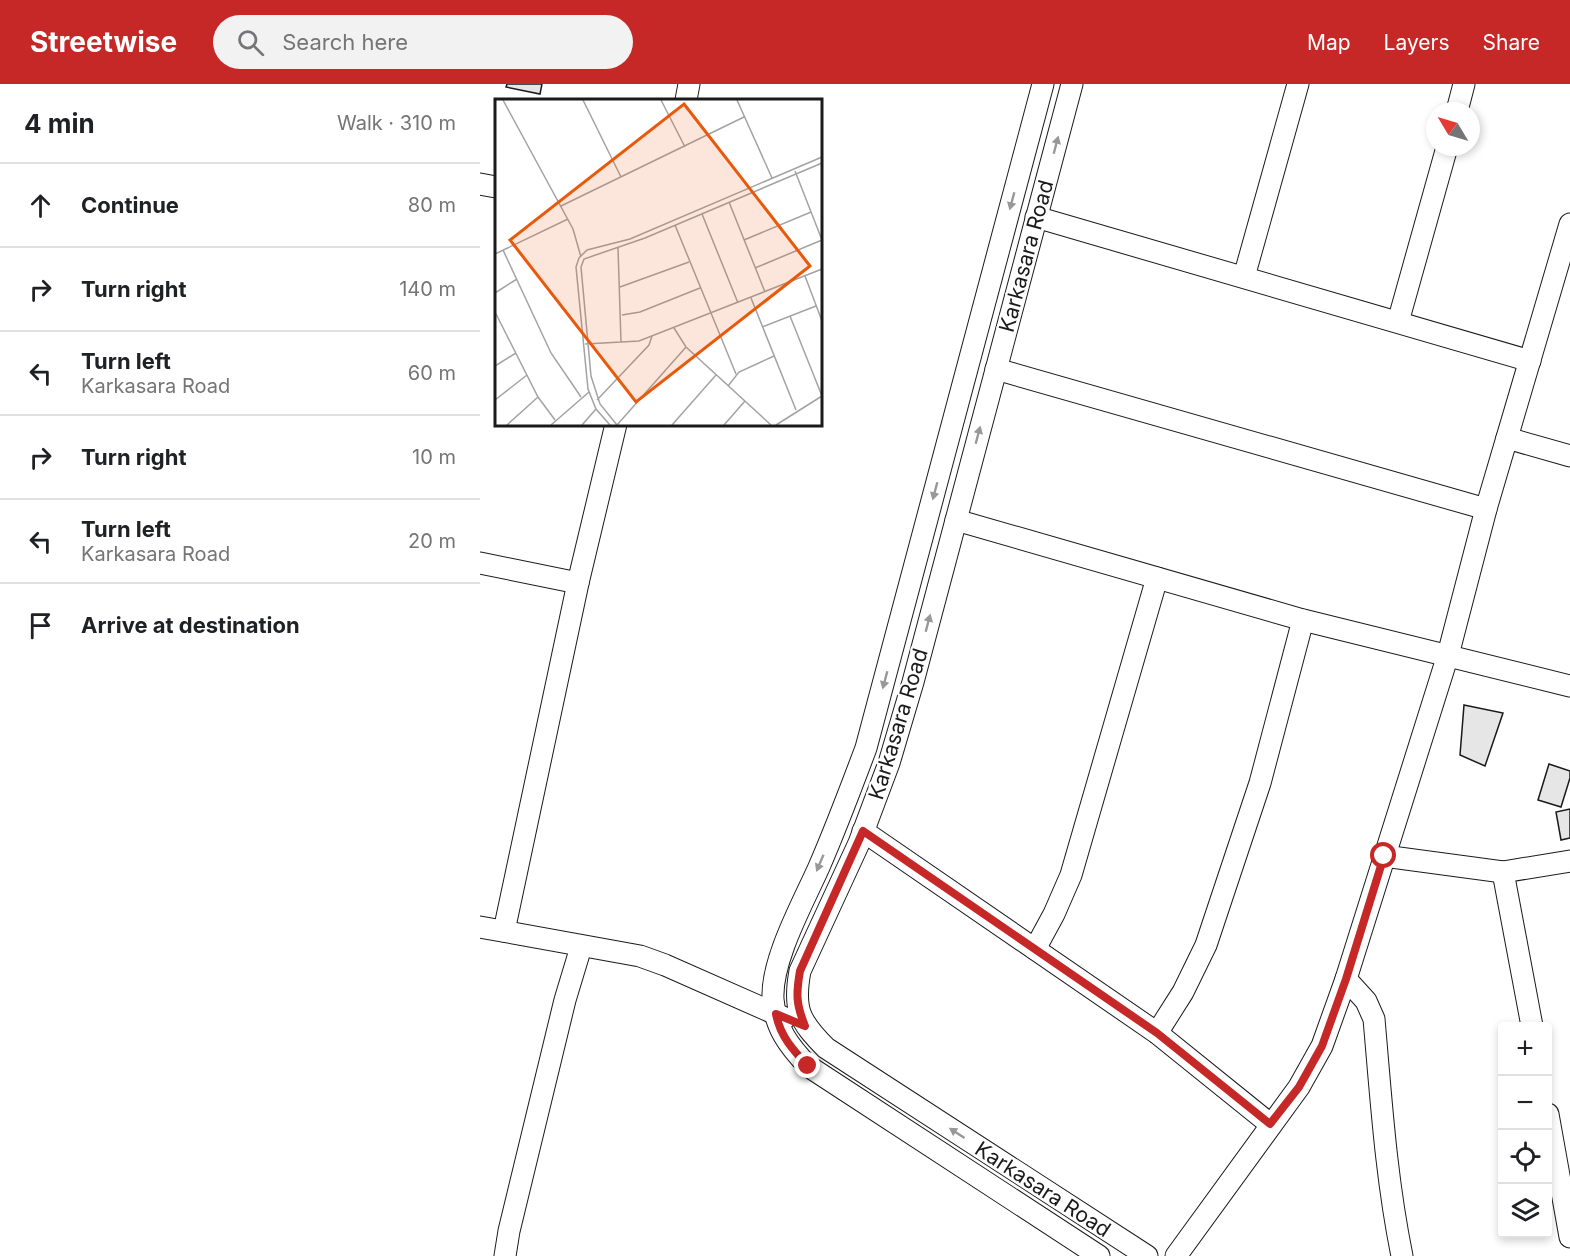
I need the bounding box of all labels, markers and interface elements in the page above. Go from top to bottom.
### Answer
search box [213,15,633,69]
text: Streetwise [30,25,177,59]
icon: search [234,26,267,59]
text: Search here [282,29,408,55]
text: Map [1307,30,1351,55]
text: Layers [1384,30,1450,55]
text: Share [1483,30,1540,55]
inset map [495,99,822,426]
north arrow [1426,102,1480,156]
text: 4 min [24,108,95,139]
text: Walk · 310 m [337,111,456,135]
one-way arrow [1051,136,1061,154]
street label: Karkasara Road [994,177,1058,335]
icon: ahead [24,189,57,222]
text: Continue [81,192,179,218]
text: 80 m [408,193,456,217]
one-way arrow [1007,193,1016,211]
icon: right [24,273,57,306]
text: Turn right [81,276,187,302]
text: 140 m [399,277,456,301]
text: Turn left [81,348,171,374]
icon: left [24,357,57,390]
text: 60 m [408,361,456,385]
text: Karkasara Road [81,374,230,398]
one-way arrow [974,425,984,444]
icon: right [24,441,57,474]
text: Turn right [81,444,187,470]
text: 10 m [412,445,456,469]
one-way arrow [929,482,939,500]
text: Turn left [81,516,171,542]
icon: left [24,525,57,558]
text: 20 m [408,529,456,553]
text: Karkasara Road [81,542,230,566]
icon: arrive [24,609,57,642]
text: Arrive at destination [81,612,300,638]
one-way arrow [924,614,934,632]
street label: Karkasara Road [863,645,933,803]
one-way arrow [879,671,889,689]
route start [1370,842,1396,868]
one-way arrow [815,855,825,873]
map controls [1498,1022,1552,1238]
button: + [1498,1022,1552,1076]
route end [794,1052,820,1078]
button: − [1498,1076,1552,1130]
one-way arrow [949,1127,965,1138]
button: locate [1498,1130,1552,1184]
street label: Karkasara Road [971,1136,1115,1242]
button: layers [1498,1184,1552,1238]

